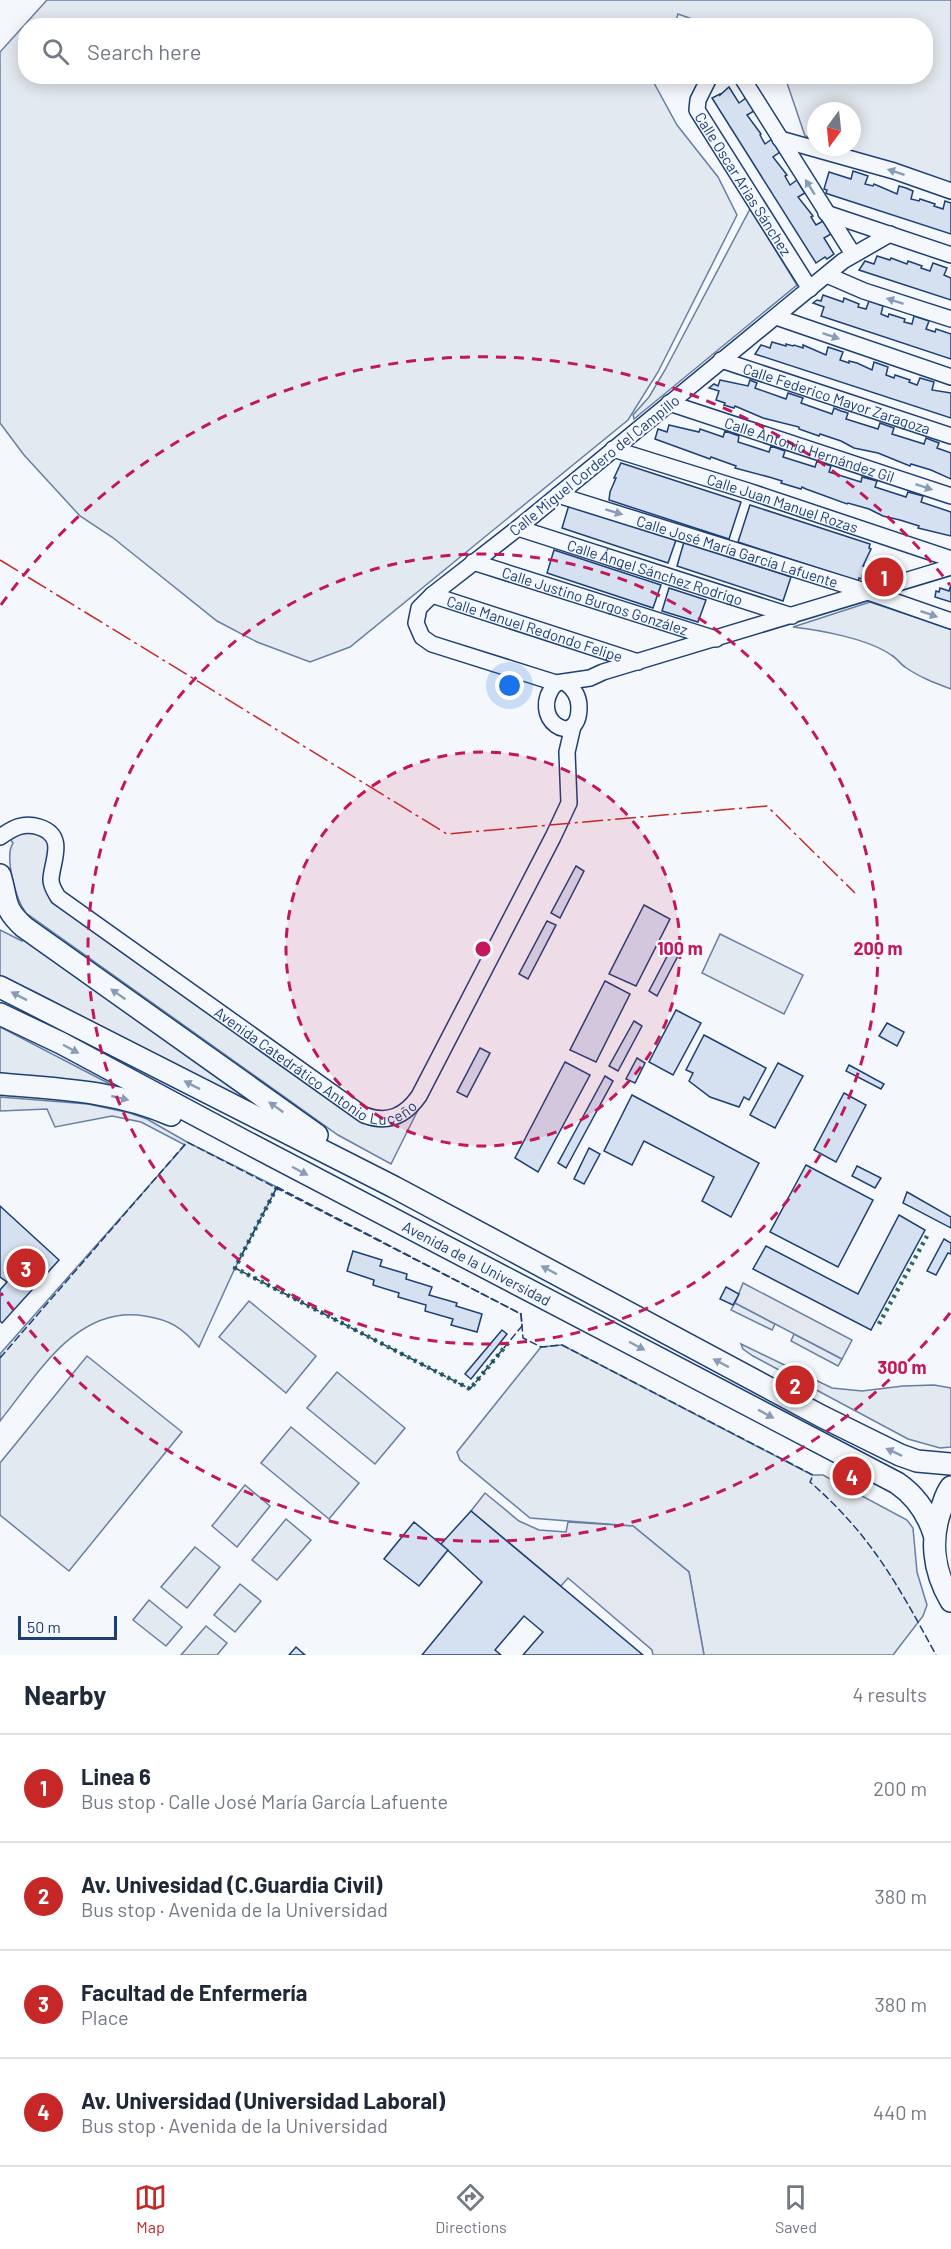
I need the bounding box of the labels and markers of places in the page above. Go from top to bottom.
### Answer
pin: 1 [864,554,904,600]
centre of rings [473,939,493,959]
pin: 3 [6,1246,46,1290]
pin: 2 [776,1362,814,1408]
pin: 4 [832,1454,872,1498]

